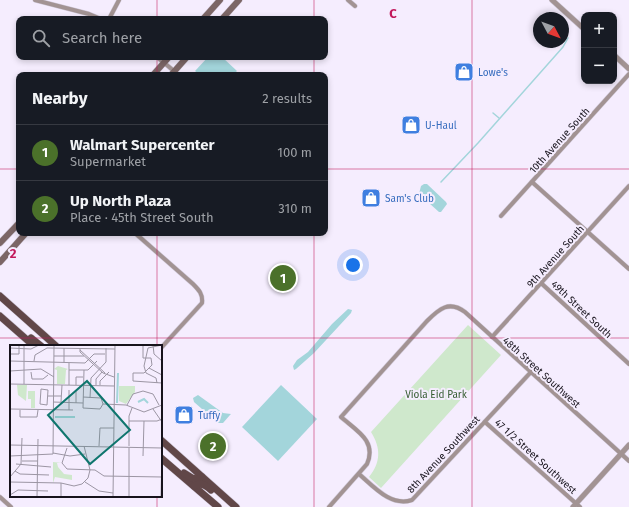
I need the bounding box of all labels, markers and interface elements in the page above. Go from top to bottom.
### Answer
text: C [389,6,397,21]
north arrow [533,12,569,48]
map controls [581,12,617,84]
button: + [581,12,617,48]
search box [16,16,328,60]
icon: search [30,27,52,49]
text: Search here [62,29,142,47]
button: − [581,48,617,84]
shop icon: Lowe's [453,61,475,83]
place label: Lowe's [478,67,508,79]
text: Nearby [32,88,87,109]
text: 2 results [262,91,312,106]
street label: 10th Avenue South [527,105,592,176]
shop icon: U-Haul [400,114,422,136]
place label: U-Haul [425,120,457,132]
text: Walmart Supercenter [70,136,215,154]
text: 1 [42,145,48,160]
text: 100 m [277,145,312,160]
text: Supermarket [70,154,146,169]
shop icon: Sam's Club [360,187,382,209]
text: Up North Plaza [70,192,171,210]
place label: Sam's Club [385,193,434,205]
text: 2 [42,201,48,216]
text: 310 m [278,201,312,216]
text: Place · 45th Street South [70,210,214,225]
street label: 9th Avenue South [525,223,587,290]
text: 2 [10,246,17,261]
your location [343,255,363,275]
pin: 1 [270,263,296,293]
street label: 49th Street South [548,278,614,341]
street label: 48th Street Southwest [500,335,583,411]
inset map [10,345,162,497]
park label: Viola Eid Park [405,389,468,401]
shop icon: Tuffy [173,404,195,426]
place label: Tuffy [198,410,220,422]
street label: 8th Avenue Southwest [405,413,483,496]
street label: 47 1/2 Street Southwest [492,417,579,497]
pin: 2 [200,431,226,461]

